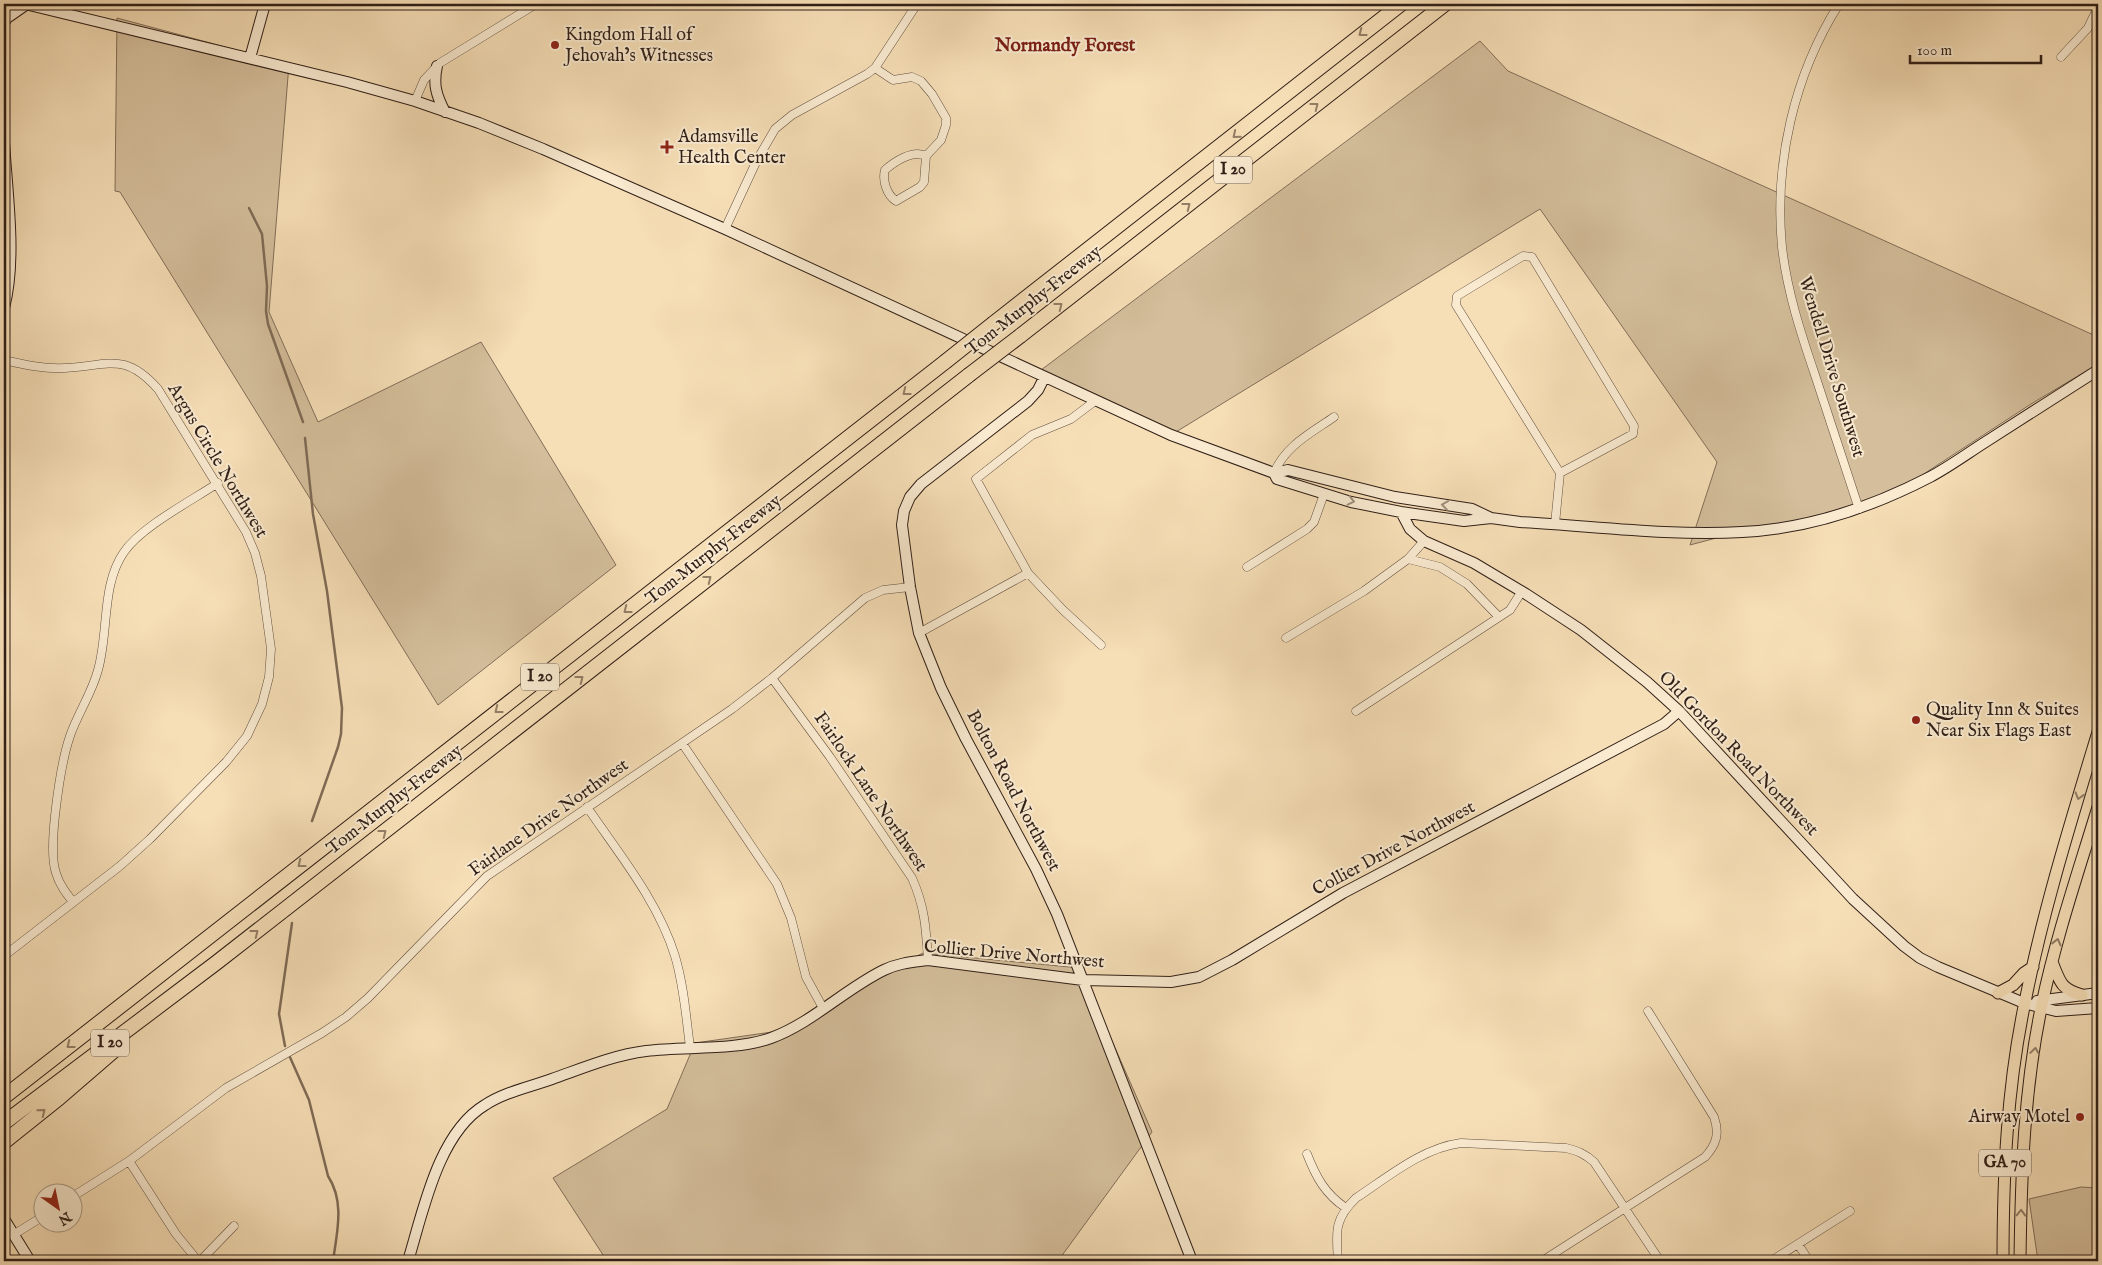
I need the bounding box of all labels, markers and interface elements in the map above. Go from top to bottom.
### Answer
place label: Kingdom Hall of Jehovah’s Witnesses [563,24,713,68]
one-way arrow [1358,27,1368,36]
scale bar [1910,32,2041,64]
district label: Normandy Forest [994,34,1136,58]
marker: Kingdom Hall of Jehovah’s Witnesses [549,39,561,51]
text: 100 m [1917,41,1953,60]
one-way arrow [1309,102,1318,111]
place label: Adamsville Health Center [677,126,786,170]
one-way arrow [1233,130,1242,138]
marker: Adamsville Health Center [660,140,674,154]
road number: I 20 [1214,156,1252,184]
one-way arrow [1181,202,1190,211]
street label: Tom Murphy Freeway [961,241,1107,361]
street label: Wendell Drive Southwest [1793,274,1869,460]
one-way arrow [1053,302,1062,311]
street label: Argus Circle Northwest [161,379,272,543]
one-way arrow [903,386,912,395]
street label: Tom Murphy Freeway [641,490,787,610]
one-way arrow [1346,495,1355,506]
one-way arrow [1441,500,1449,511]
one-way arrow [702,576,712,585]
one-way arrow [624,605,633,613]
road number: I 20 [521,664,559,690]
street label: Old Gordon Road Northwest [1653,667,1823,841]
one-way arrow [574,676,584,685]
place label: Quality Inn & Suites Near Six Flags East [1926,699,2079,743]
one-way arrow [495,704,504,712]
street label: Bolton Road Northwest [961,706,1065,876]
street label: Fairlock Lane Northwest [808,708,932,876]
marker: Quality Inn & Suites Near Six Flags East [1910,714,1922,726]
street label: Tom Murphy Freeway [322,740,468,860]
street label: Fairlane Drive Northwest [465,754,633,882]
one-way arrow [2075,791,2085,799]
street label: Collier Drive Northwest [1309,796,1479,902]
one-way arrow [377,830,387,839]
one-way arrow [298,858,307,866]
one-way arrow [249,930,259,939]
street label: Collier Drive Northwest [923,936,1105,974]
one-way arrow [2051,937,2062,946]
road number: I 20 [91,1030,129,1056]
one-way arrow [67,1040,76,1048]
one-way arrow [2029,1046,2040,1054]
place label: Airway Motel [1967,1106,2070,1129]
one-way arrow [36,1109,45,1117]
marker: Airway Motel [2074,1111,2086,1123]
road number: GA 70 [1979,1150,2031,1176]
north arrow [32,1182,82,1232]
text: N [55,1207,75,1229]
one-way arrow [2016,1208,2026,1216]

